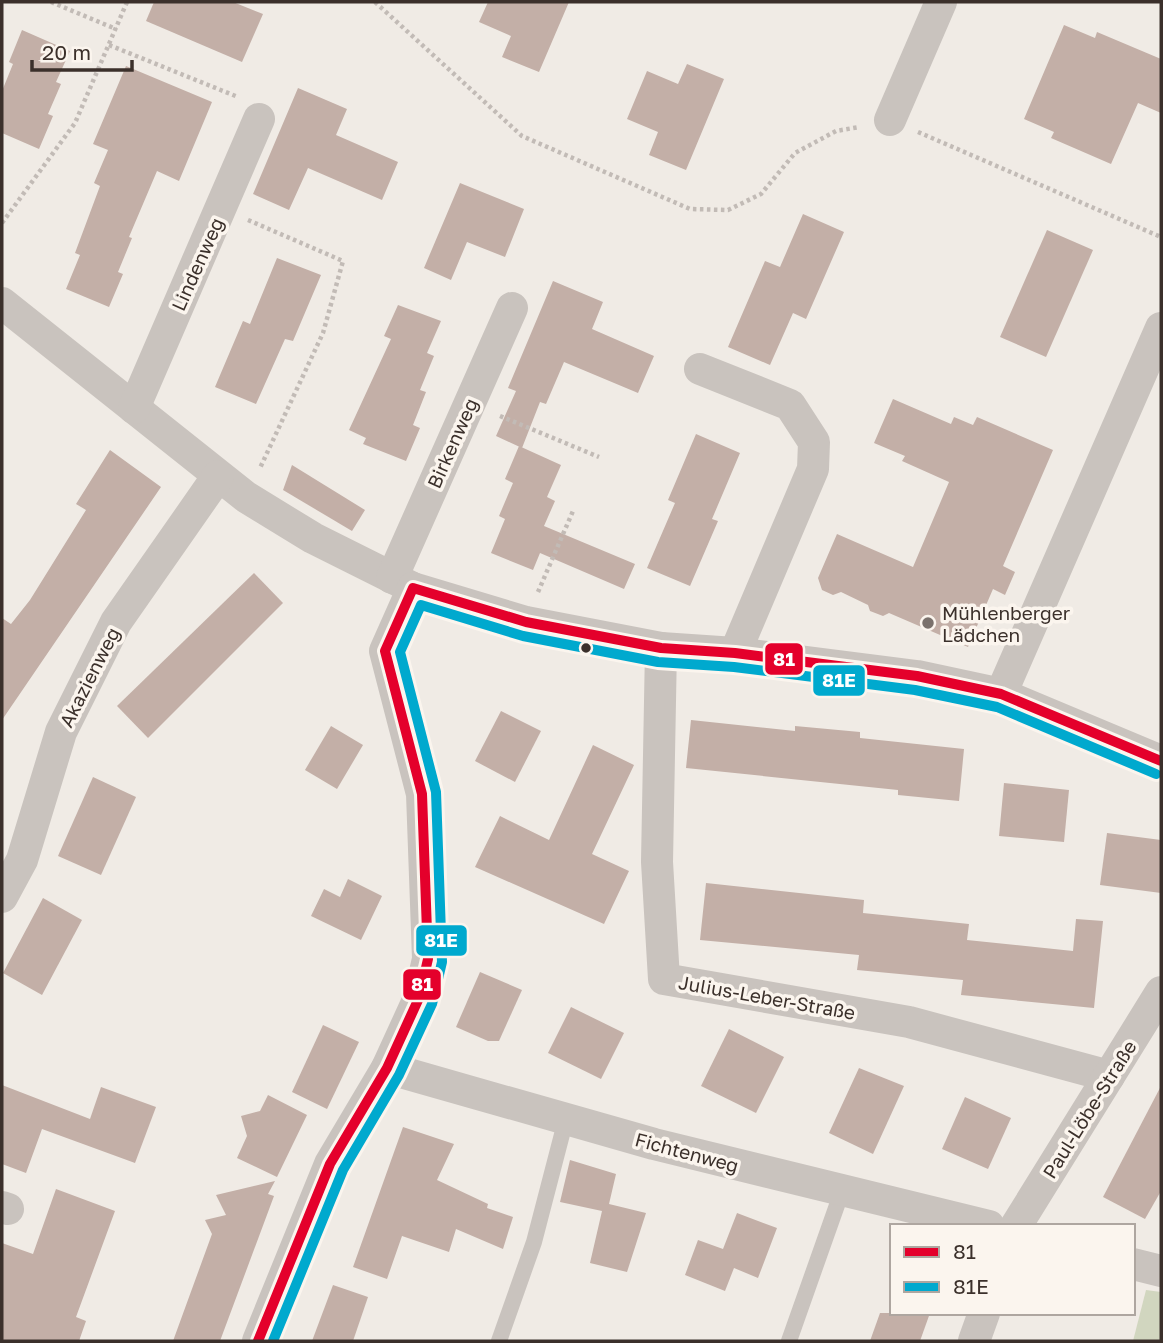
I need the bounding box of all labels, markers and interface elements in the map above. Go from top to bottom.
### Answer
scale bar [32,28,131,72]
text: 20 m [42,39,91,65]
street label: Lindenweg [166,214,228,314]
street label: Birkenweg [422,394,482,492]
place label: Mühlenberger Lädchen [942,601,1071,646]
marker: Mühlenberger Lädchen [920,615,936,631]
street label: Akazienweg [54,623,124,731]
unlabelled marker [579,641,593,655]
line badge: 81 [764,642,804,676]
text: 81 [773,647,795,670]
line badge: 81E [812,664,866,697]
text: 81E [822,668,856,691]
line badge: 81E [415,924,468,957]
text: 81E [424,928,458,951]
line badge: 81 [402,968,442,1001]
street label: Julius-Leber-Straße [677,970,857,1024]
text: 81 [411,972,433,995]
street label: Paul-Löbe-Straße [1037,1036,1141,1182]
street label: Fichtenweg [633,1127,741,1177]
legend [890,1224,1135,1315]
text: 81 [953,1238,976,1264]
text: 81E [953,1273,989,1299]

